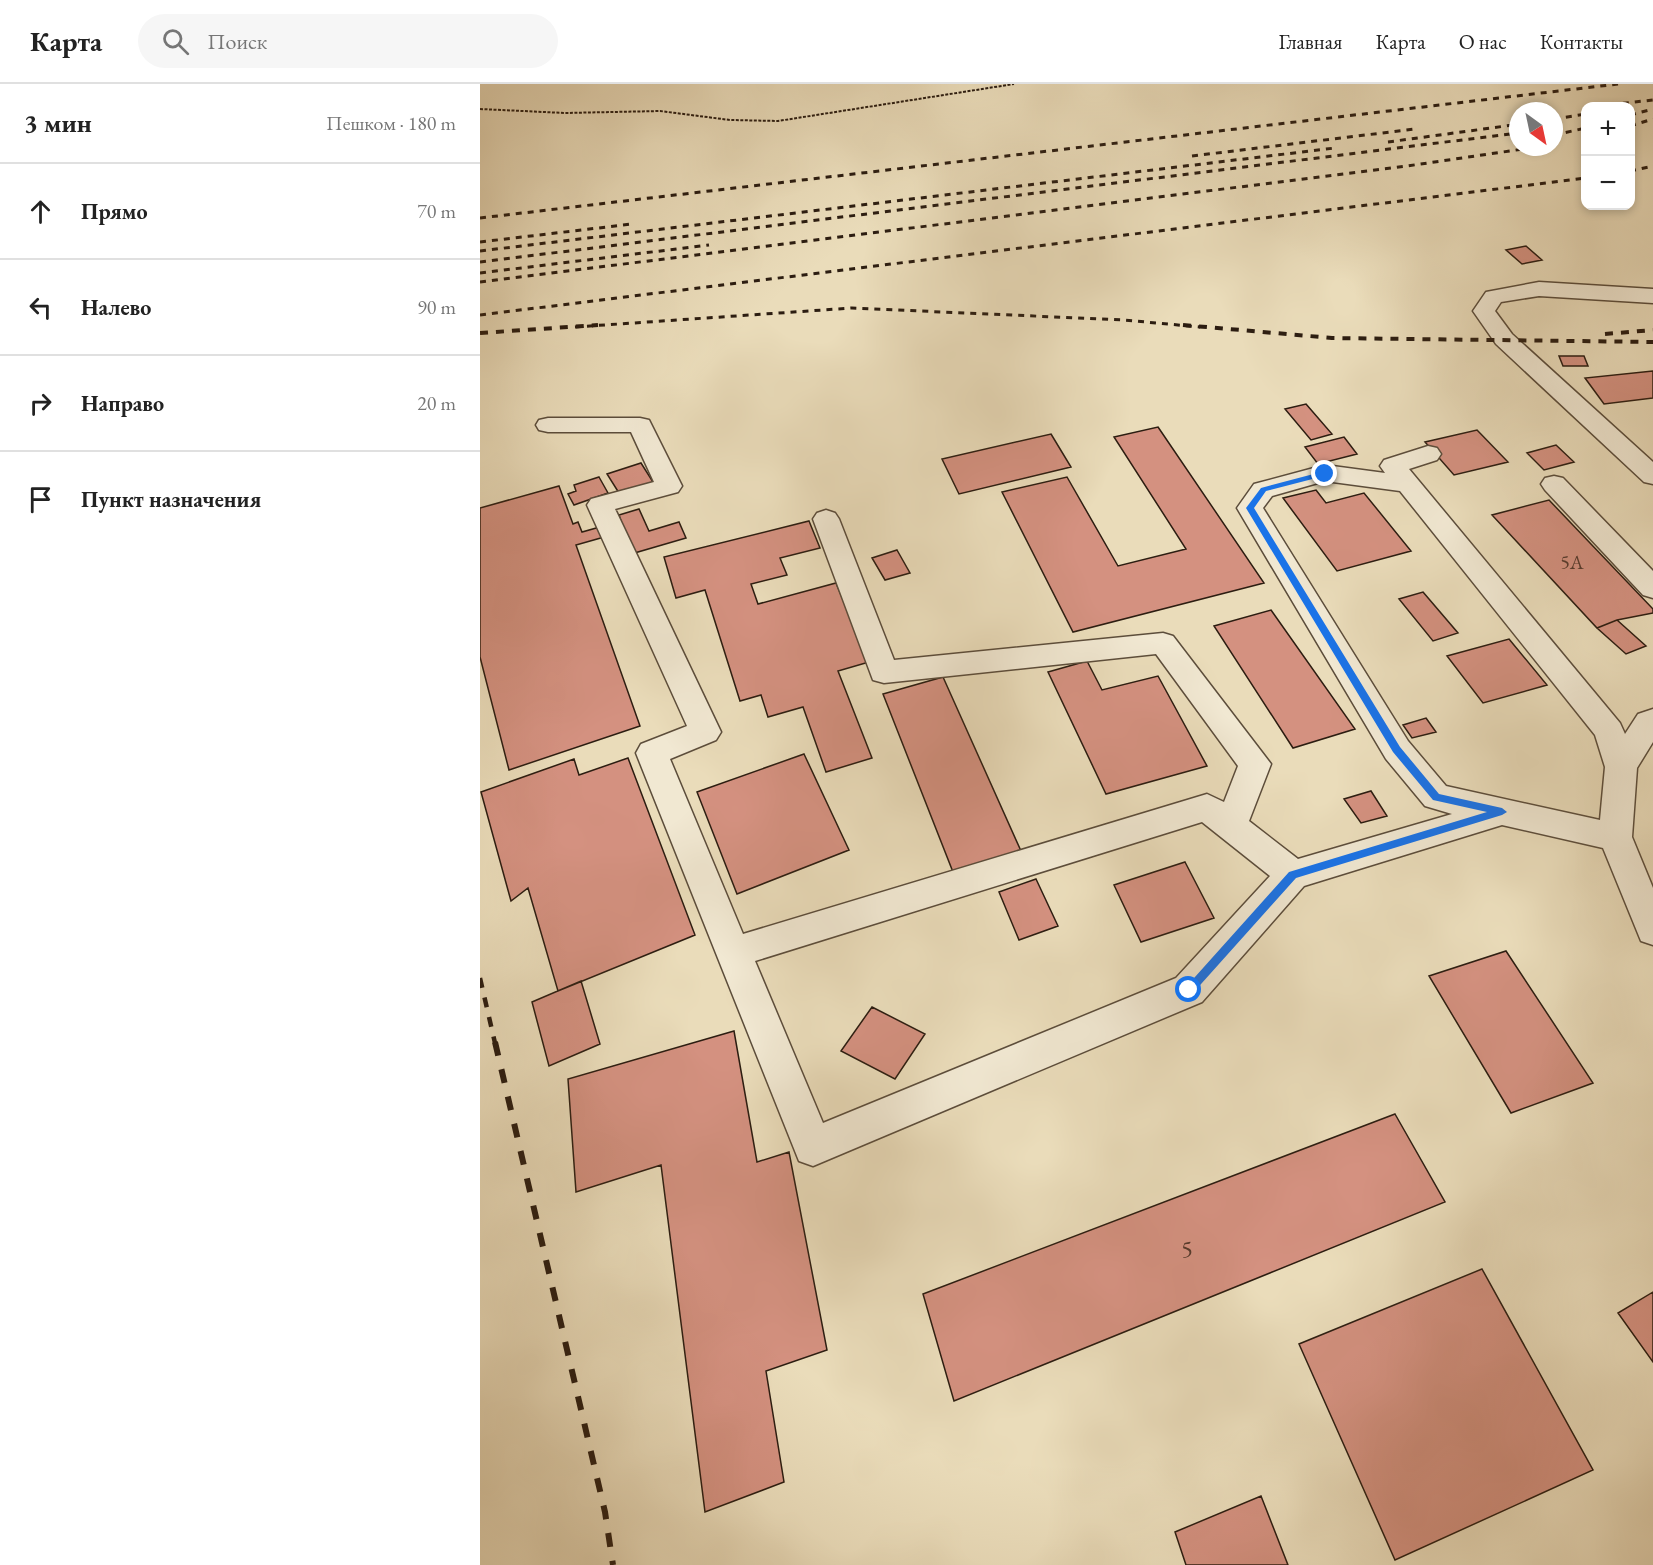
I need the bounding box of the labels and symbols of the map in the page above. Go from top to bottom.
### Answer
north arrow [1509,102,1563,156]
route end [1311,460,1337,486]
house number: 5А [1560,549,1584,575]
route start [1175,976,1201,1002]
house number: 5 [1181,1233,1193,1264]

